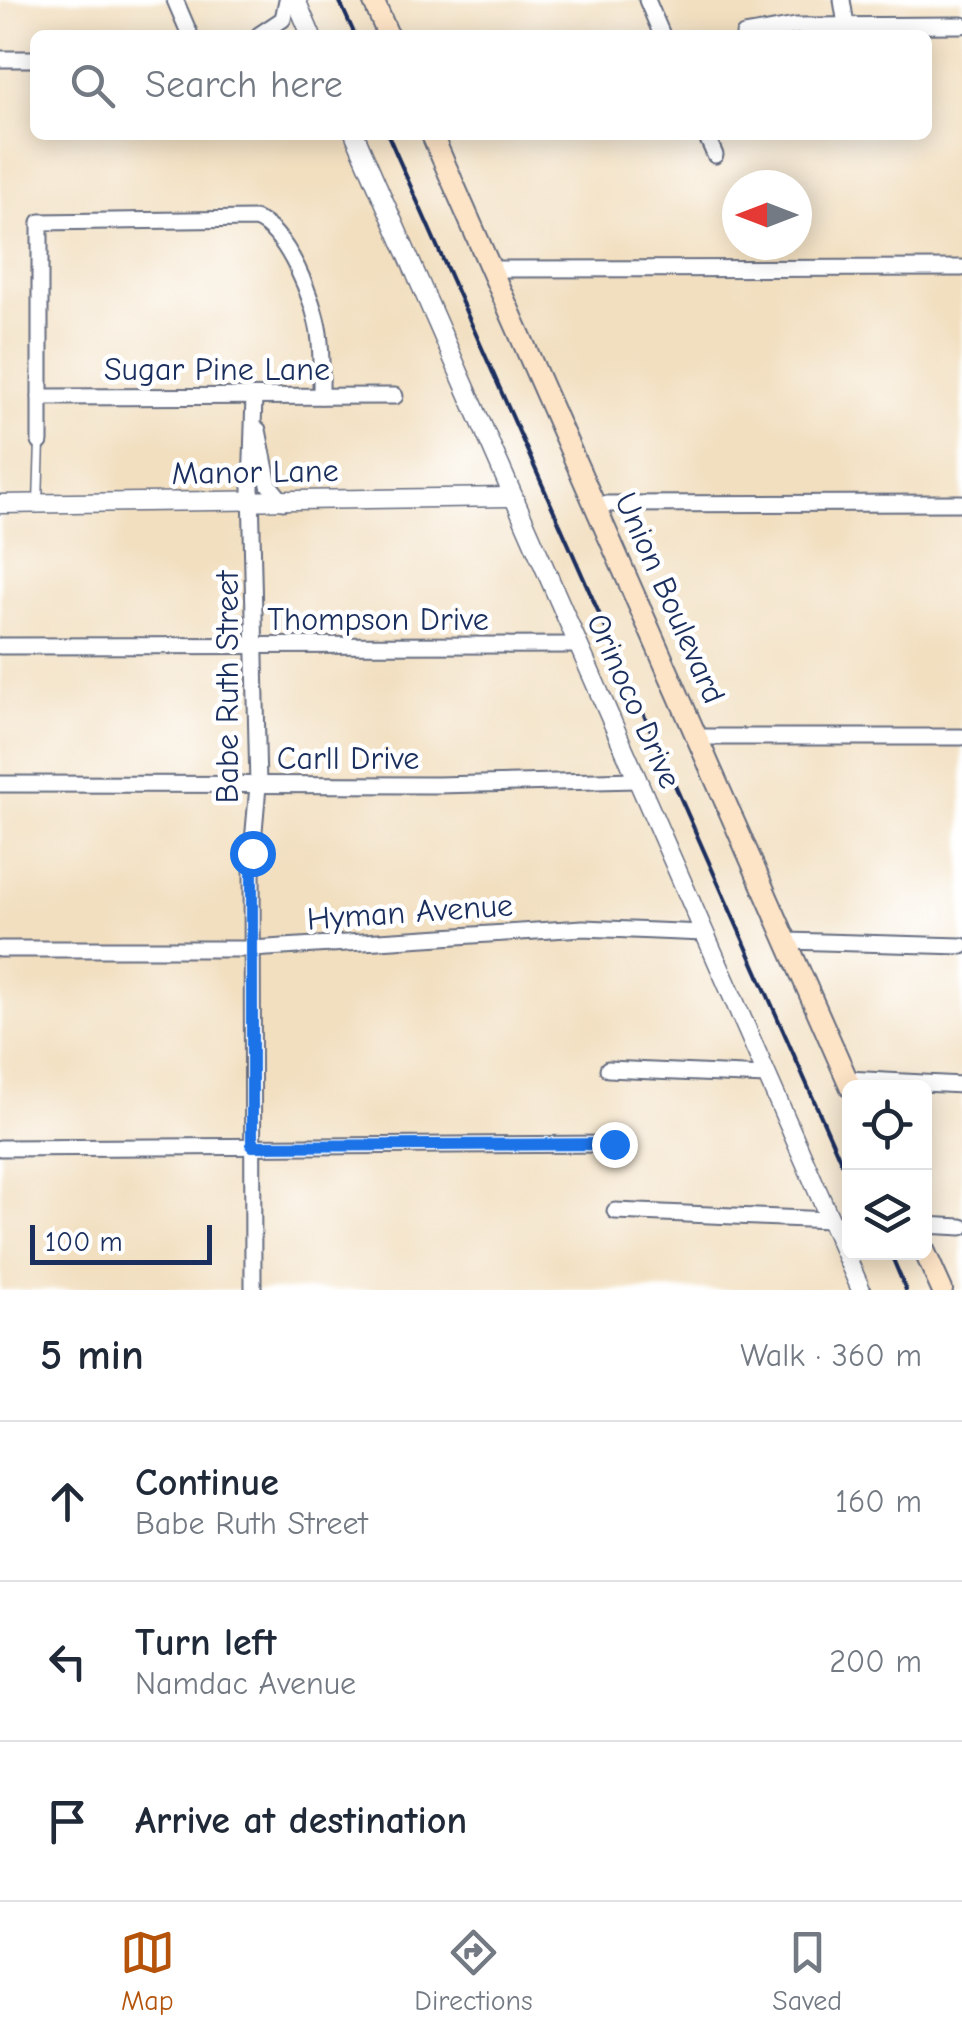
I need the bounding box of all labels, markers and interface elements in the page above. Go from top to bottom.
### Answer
search box [30,30,932,140]
icon: search [65,58,120,113]
text: Search here [145,63,343,107]
north arrow [722,170,812,260]
street label: Sugar Pine Lane [104,351,330,388]
street label: Manor Lane [171,452,339,492]
street label: Union Boulevard [607,487,733,709]
street label: Babe Ruth Street [209,570,246,803]
street label: Thompson Drive [267,601,489,638]
street label: Orinoco Drive [579,608,689,794]
street label: Carll Drive [277,740,419,777]
route start [230,831,276,877]
street label: Hyman Avenue [306,886,514,938]
map controls [842,1080,932,1260]
button: locate [842,1080,932,1170]
route end [592,1122,638,1168]
button: layers [842,1170,932,1260]
scale bar [30,1220,212,1264]
text: 100 m [45,1226,123,1258]
text: 5 min [40,1331,144,1380]
text: Walk · 360 m [740,1337,922,1374]
text: Continue [135,1461,279,1505]
icon: ahead [40,1474,95,1529]
text: 160 m [835,1483,922,1520]
text: Babe Ruth Street [135,1505,368,1542]
text: Turn left [135,1621,276,1665]
icon: left [40,1634,95,1689]
text: 200 m [829,1643,922,1680]
text: Namdac Avenue [135,1665,356,1702]
icon: arrive [40,1794,95,1849]
text: Arrive at destination [135,1799,467,1843]
tab: Map [120,1925,175,2017]
tab: Directions [414,1925,533,2017]
tab: Saved [772,1925,842,2017]

